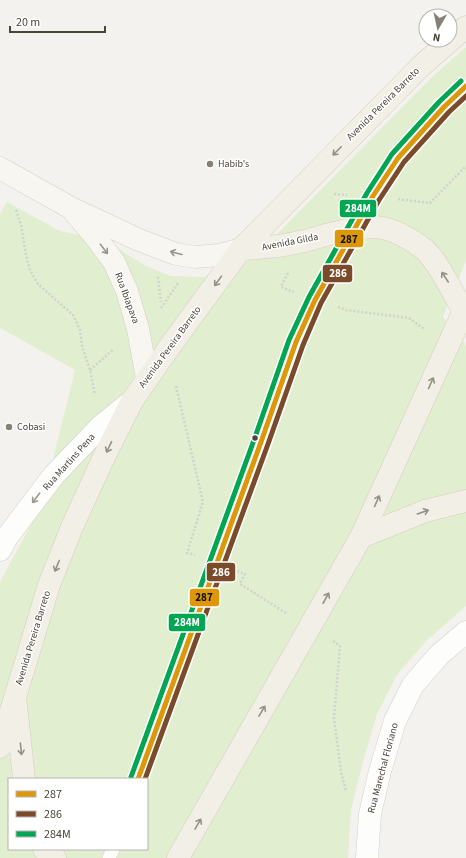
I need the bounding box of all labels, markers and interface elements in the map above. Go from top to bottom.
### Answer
scale bar [10,8,105,34]
north arrow [418,8,458,48]
text: 20 m [16,14,40,31]
text: N [432,29,441,45]
street label: Avenida Pereira Barreto [343,64,423,144]
one-way arrow [332,146,342,156]
place label: Habib's [218,157,249,171]
marker: Habib's [205,159,215,169]
line badge: 284M [339,199,377,218]
text: 284M [345,201,371,216]
line badge: 287 [334,229,364,248]
street label: Avenida Gilda [261,230,319,254]
text: 287 [340,232,358,247]
one-way arrow [100,243,109,254]
one-way arrow [169,249,182,256]
line badge: 286 [322,264,353,283]
text: 286 [329,266,347,281]
street label: Rua Ibiapava [111,270,143,326]
one-way arrow [440,271,448,283]
one-way arrow [214,275,223,286]
street label: Avenida Pereira Barreto [135,303,205,391]
one-way arrow [428,377,435,389]
place label: Cobasi [17,420,45,434]
marker: Cobasi [4,422,14,432]
street label: Rua Martins Pena [40,430,98,494]
unlabelled marker [250,433,260,443]
one-way arrow [105,441,112,453]
one-way arrow [32,493,40,504]
one-way arrow [374,496,381,508]
one-way arrow [417,508,430,515]
one-way arrow [52,560,60,572]
line badge: 286 [206,562,236,582]
text: 286 [212,565,230,580]
line badge: 287 [189,588,220,607]
street label: Avenida Pereira Barreto [12,589,54,687]
text: 287 [195,590,213,605]
one-way arrow [323,592,331,604]
line badge: 284M [168,613,206,632]
text: 284M [174,615,200,630]
one-way arrow [259,705,267,717]
street label: Rua Marechal Floriano [364,721,402,815]
one-way arrow [17,742,25,755]
legend [8,778,148,850]
text: 287 [44,786,62,803]
text: 286 [44,806,62,823]
one-way arrow [194,818,202,830]
text: 284M [44,826,71,843]

